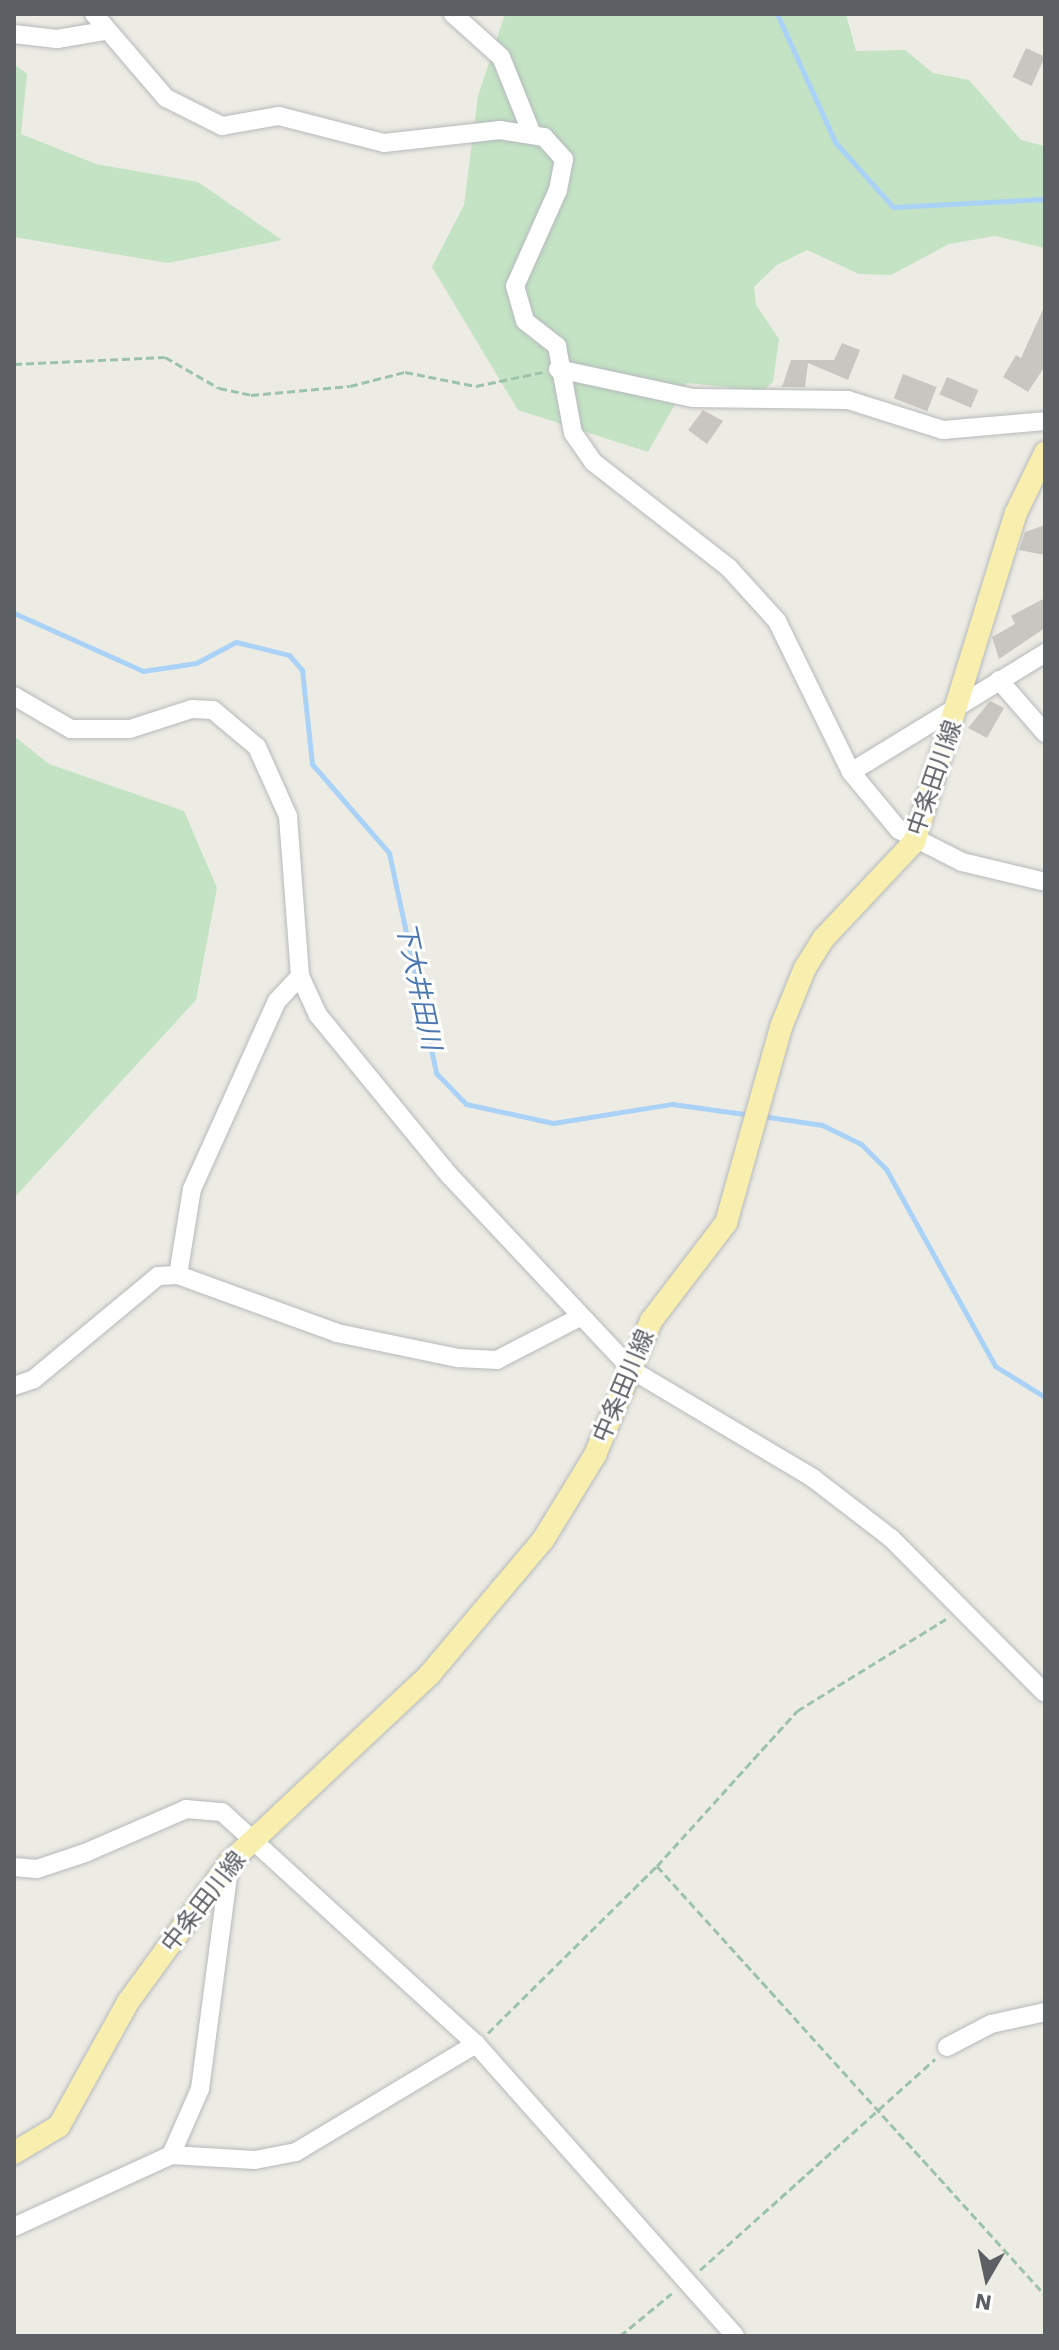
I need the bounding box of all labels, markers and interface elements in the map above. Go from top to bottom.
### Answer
street label: 中条田川線 [902,717,968,839]
water label: 下大井田川 [389,919,447,1053]
street label: 中条田川線 [587,1325,661,1447]
street label: 中条田川線 [156,1846,252,1958]
north arrow [947,2238,1027,2318]
text: N [973,2289,993,2316]

